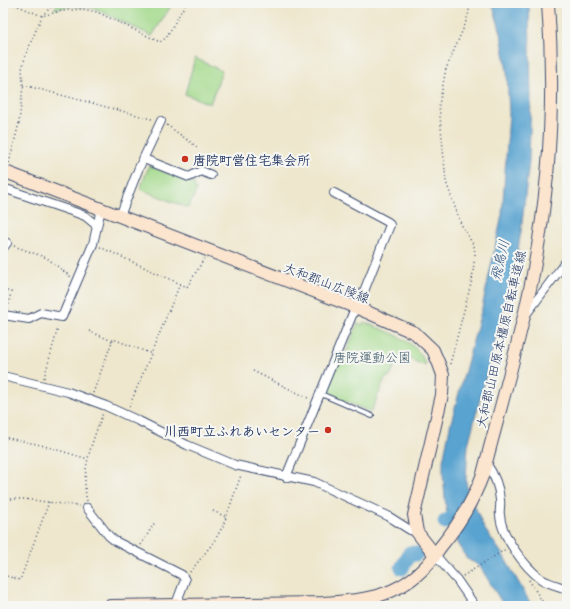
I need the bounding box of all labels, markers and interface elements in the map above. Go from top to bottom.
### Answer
place label: 唐院町営住宅集会所 [193,151,310,168]
marker: 唐院町営住宅集会所 [180,154,190,164]
water label: 飛鳥川 [485,237,513,283]
street label: 大和郡山田原本橿原自転車道線 [471,247,529,430]
street label: 大和郡山広陵線 [281,258,373,307]
park label: 唐院運動公園 [333,348,411,365]
place label: 川西町立ふれあいセンター [164,422,320,439]
marker: 川西町立ふれあいセンター [323,425,333,435]

